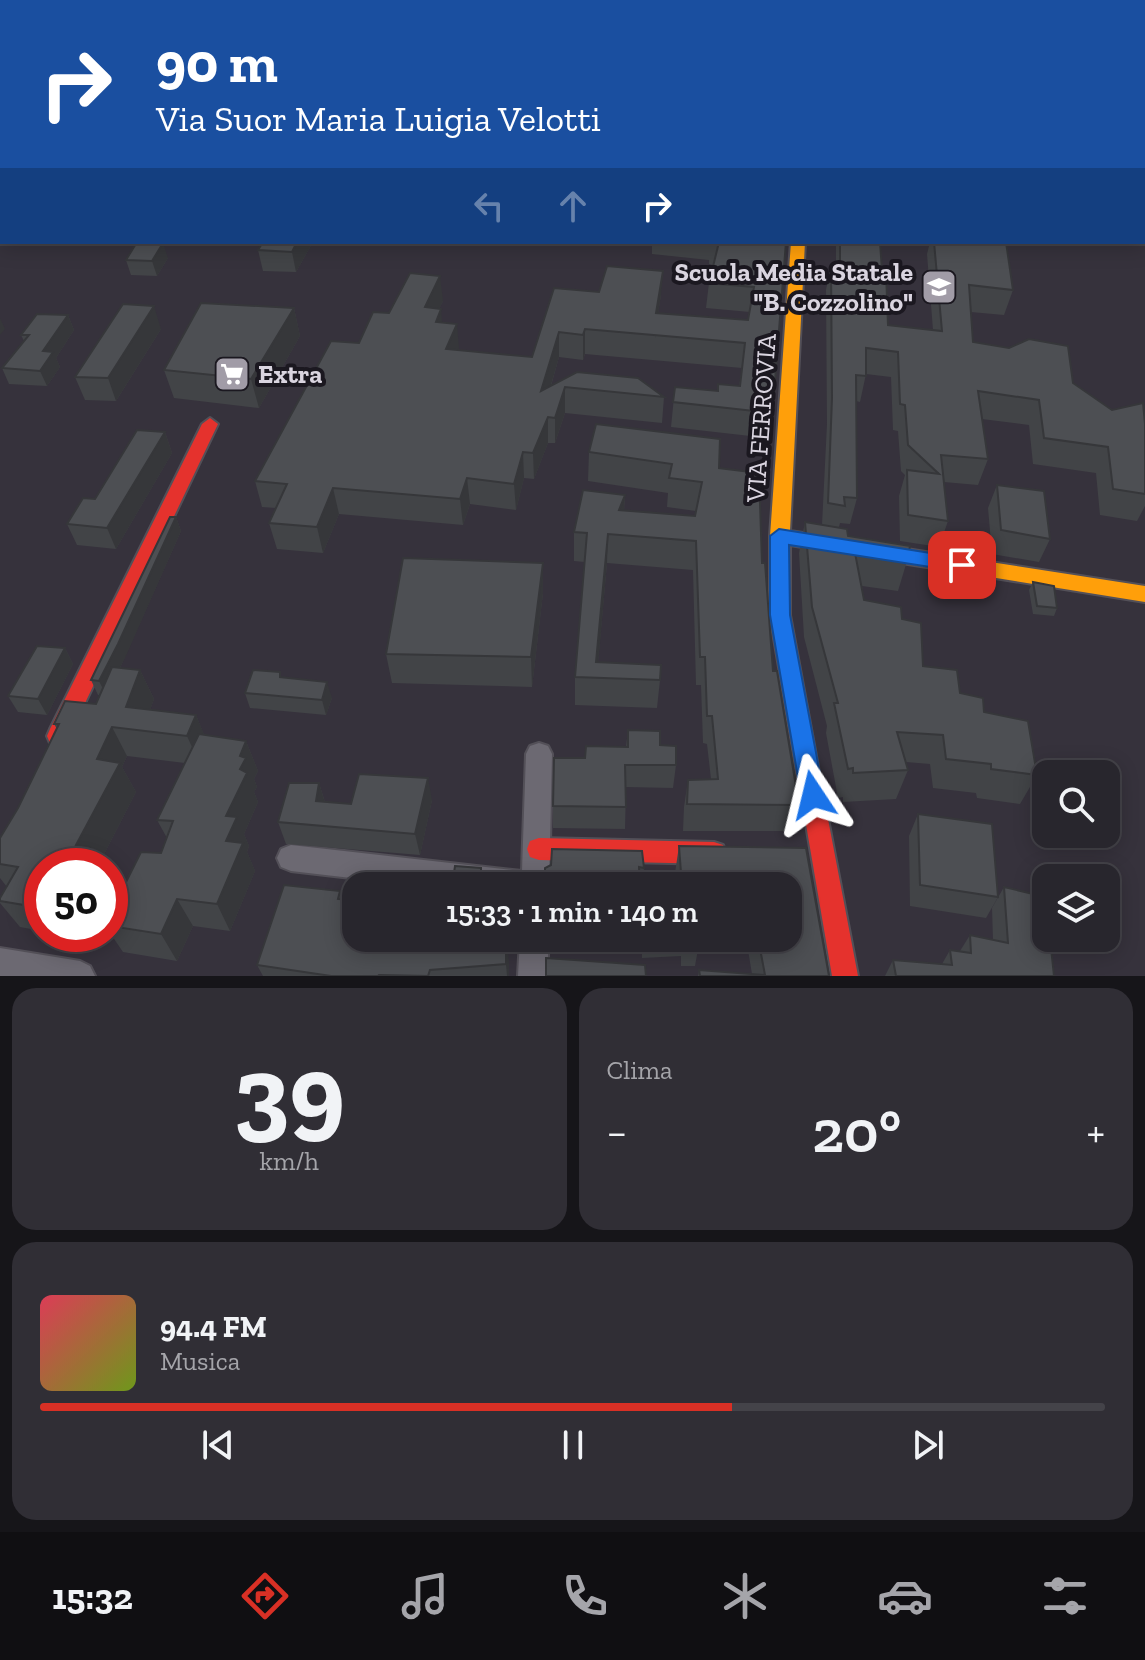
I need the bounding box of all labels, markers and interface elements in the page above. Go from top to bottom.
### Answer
text: 90 m [156,29,278,96]
icon: right [24,32,128,136]
text: Via Suor Maria Luigia Velotti [156,97,601,140]
icon: left [467,184,511,228]
icon: ahead [551,184,595,228]
icon: right [635,184,679,228]
place label: Scuola Media Statale "B. Cozzolino" [675,256,913,318]
school or university icon: Scuola Media Statale "B. Cozzolino" [920,268,958,306]
street label: VIA FERROVIA [739,331,783,504]
supermarket icon: Extra [213,355,251,393]
place label: Extra [258,358,322,390]
pin [928,531,996,599]
icon: arrive [940,543,984,587]
position arrow [771,753,855,837]
map controls [1032,760,1120,952]
button: search [1032,760,1120,848]
speed limit sign: 50 [24,848,128,952]
button: layers [1032,864,1120,952]
text: 15:33 · 1 min · 140 m [446,894,698,930]
text: 39 [234,1030,345,1155]
text: Clima [607,1054,673,1086]
text: 20° [812,1095,901,1167]
text: − [607,1105,627,1158]
text: + [1086,1105,1105,1158]
text: km/h [260,1145,319,1177]
text: 94.4 FM [160,1309,267,1345]
text: Musica [160,1345,240,1377]
icon: previous [196,1423,240,1467]
icon: pause [551,1423,595,1467]
icon: next [906,1423,950,1467]
icon: directions [237,1568,293,1624]
icon: music [397,1568,453,1624]
icon: phone [557,1568,613,1624]
icon: climate [717,1568,773,1624]
icon: car [877,1568,933,1624]
icon: filters [1037,1568,1093,1624]
text: 15:32 [52,1575,133,1618]

